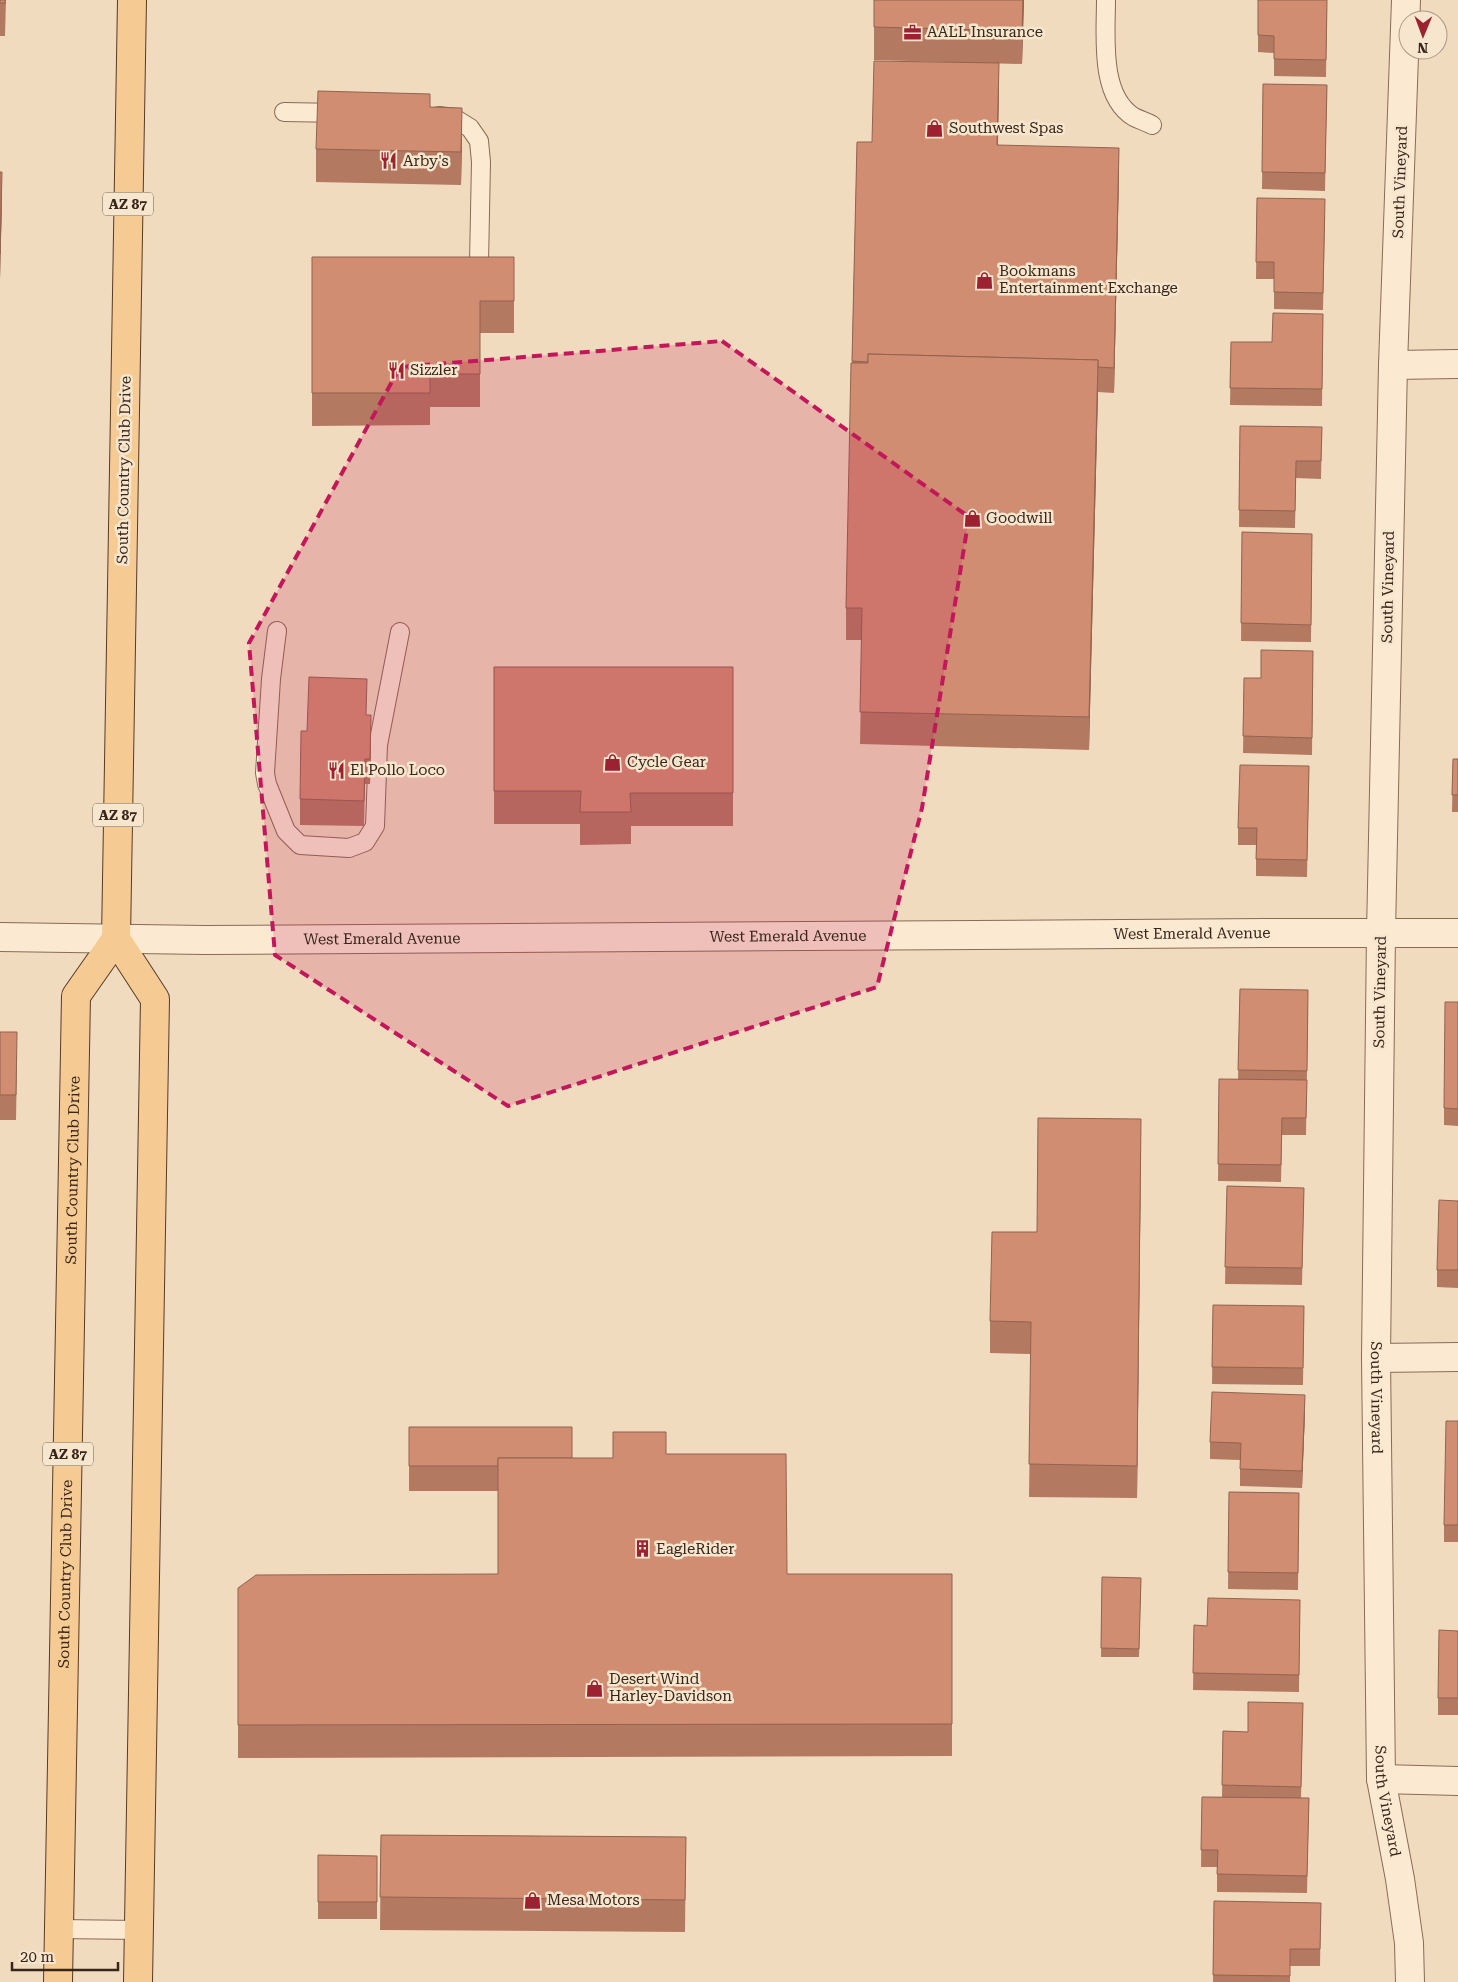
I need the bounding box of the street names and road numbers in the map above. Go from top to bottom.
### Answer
street label: South Vineyard [1389,125,1411,239]
road number: AZ 87 [103,192,153,215]
street label: South Country Club Drive [113,376,135,564]
street label: South Vineyard [1378,530,1398,643]
road number: AZ 87 [93,804,143,826]
street label: West Emerald Avenue [1113,924,1270,943]
street label: West Emerald Avenue [709,927,867,946]
street label: West Emerald Avenue [303,929,461,948]
street label: South Vineyard [1370,935,1390,1048]
street label: South Country Club Drive [62,1076,84,1265]
street label: South Vineyard [1367,1341,1386,1454]
road number: AZ 87 [43,1442,93,1466]
street label: South Country Club Drive [55,1480,76,1669]
street label: South Vineyard [1372,1745,1405,1859]

